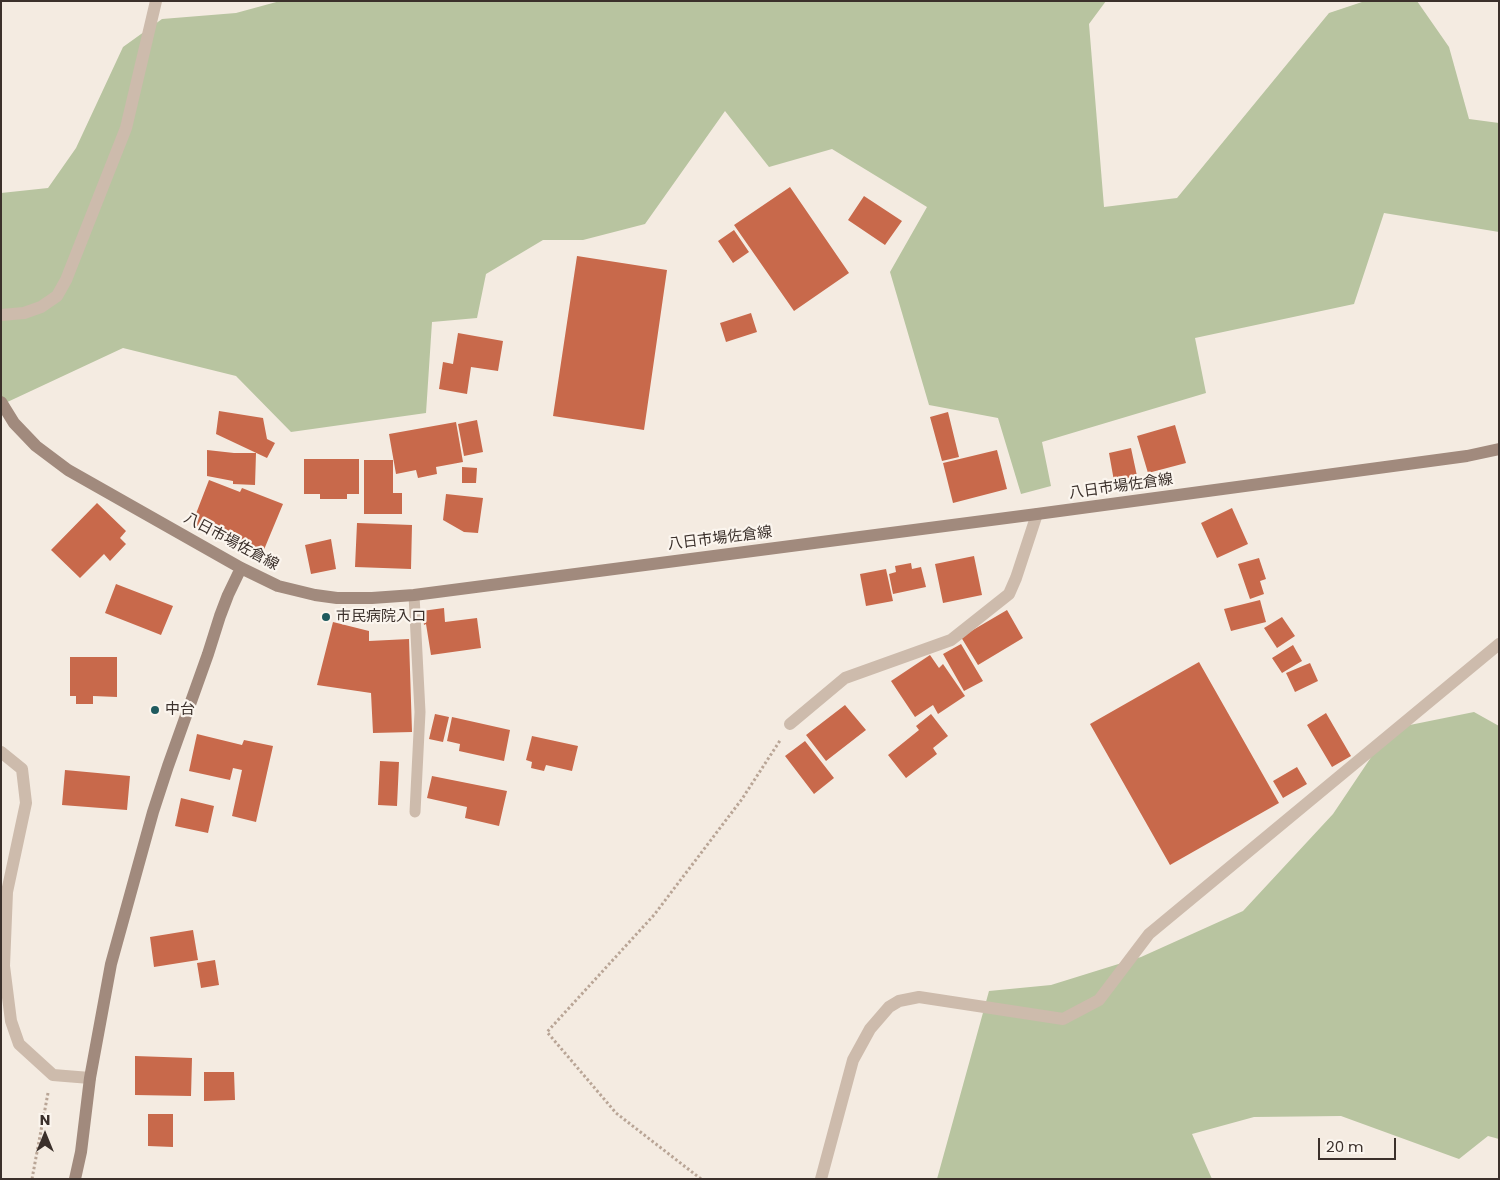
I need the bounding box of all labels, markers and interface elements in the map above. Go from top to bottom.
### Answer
street label: 八日市場佐倉線 [1068,471,1174,503]
street label: 八日市場佐倉線 [180,509,282,575]
street label: 八日市場佐倉線 [667,524,773,554]
place label: 市民病院入ロ [336,608,426,626]
marker: 市民病院入ロ [320,611,332,623]
place label: 中台 [165,701,195,719]
marker: 中台 [149,704,161,716]
north arrow [20,1110,70,1160]
text: N [40,1110,50,1130]
scale bar [1320,1128,1398,1160]
text: 20 m [1326,1136,1364,1157]

